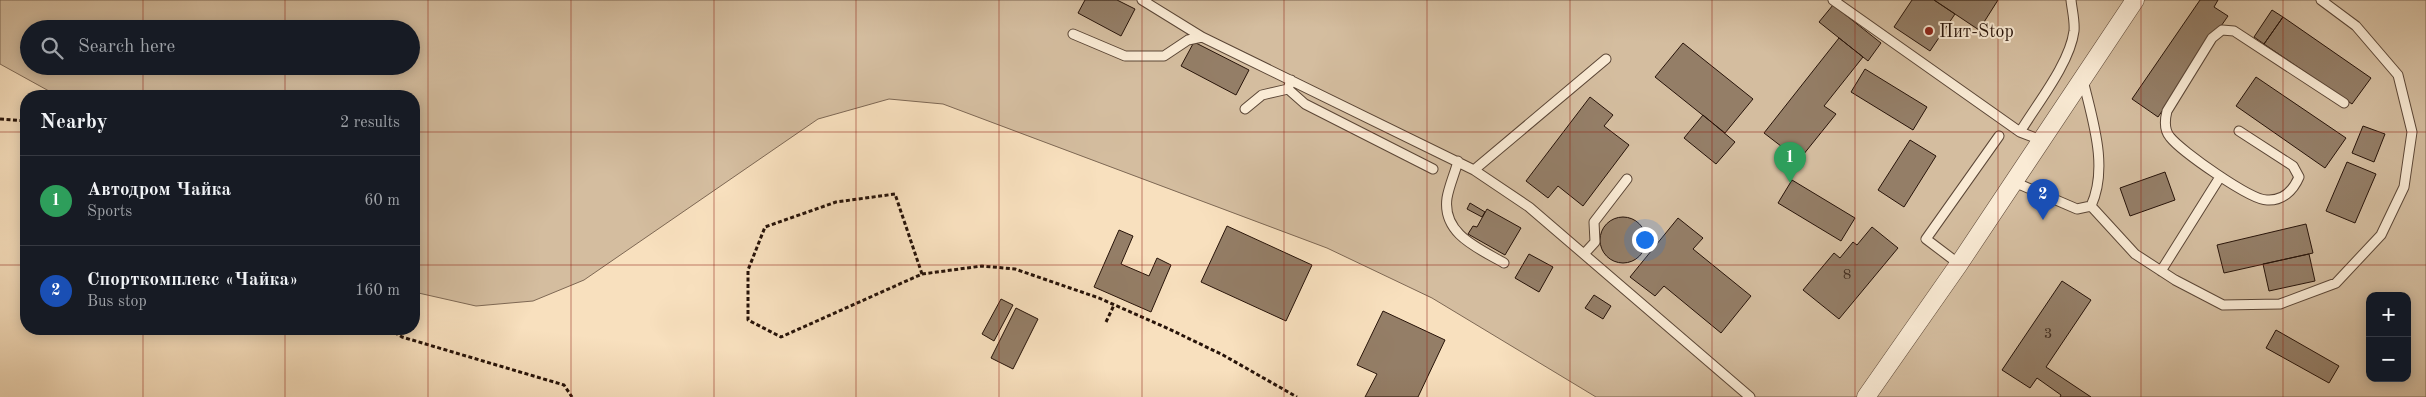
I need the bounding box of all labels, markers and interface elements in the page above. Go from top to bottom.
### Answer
search box [20,20,420,75]
place label: Пит-Stop [1939,23,2014,41]
marker: Пит-Stop [1923,25,1935,37]
icon: search [38,34,66,62]
text: Search here [78,38,175,57]
text: Nearby [40,112,108,133]
text: 2 results [340,115,400,131]
pin: 1 [1774,142,1806,183]
pin: 2 [2027,179,2059,220]
text: Автодром Чайка [87,181,231,200]
text: 1 [51,193,61,209]
text: 60 m [364,193,400,209]
text: Sports [87,204,132,220]
your location [1632,227,1658,253]
house number: 8 [1843,268,1851,283]
text: Спорткомплекс «Чайка» [87,271,298,290]
text: 2 [51,283,61,299]
text: 160 m [355,283,400,299]
map controls [2366,292,2411,382]
button: + [2366,292,2411,337]
text: Bus stop [87,294,147,310]
house number: 3 [2044,327,2052,342]
button: − [2366,337,2411,382]

